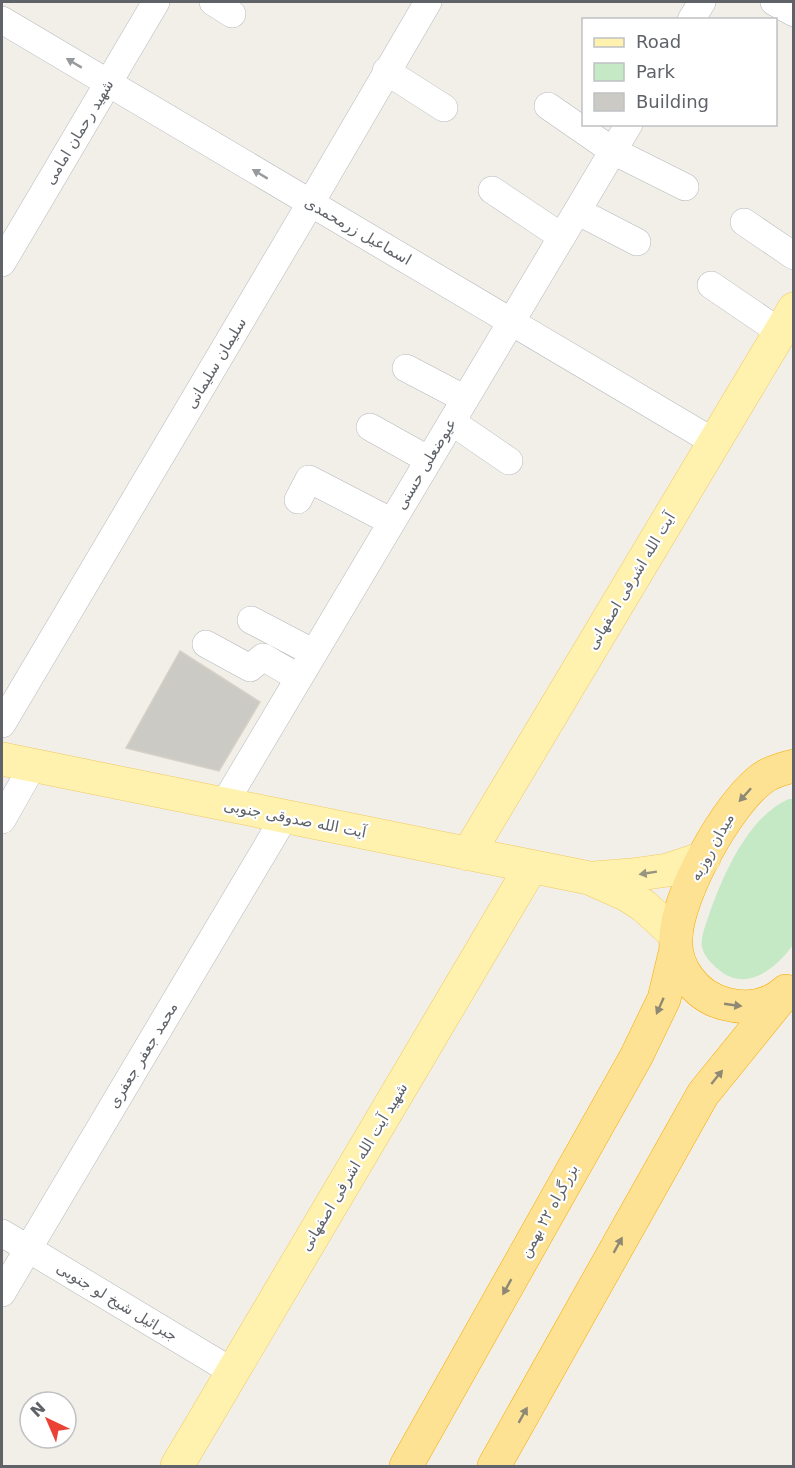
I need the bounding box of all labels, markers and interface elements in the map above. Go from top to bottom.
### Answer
legend [582,18,777,126]
text: Road [636,31,681,52]
one-way arrow [66,58,82,69]
text: Park [636,61,675,82]
street label: شهید رحمان امامی [41,76,117,188]
text: Building [636,91,709,112]
one-way arrow [252,168,268,179]
street label: اسماعیل زرمحمدی [302,193,414,269]
street label: سلیمان سلیمانی [182,314,250,412]
street label: عیوضعلی حسنی [392,415,460,513]
street label: آیت الله اشرفی اصفهانی [583,509,679,653]
one-way arrow [738,788,752,803]
street label: آیت الله صدوقی جنوبی [222,796,369,842]
street label: میدان روزبه [686,810,738,884]
one-way arrow [638,868,657,877]
one-way arrow [655,997,665,1015]
street label: محمد جعفر جعفری [104,999,182,1111]
one-way arrow [724,1001,743,1010]
one-way arrow [710,1070,722,1085]
street label: شهید آیت الله اشرفی اصفهانی [297,1080,411,1254]
street label: بزرگراه ۲۲ بهمن [516,1161,582,1261]
one-way arrow [613,1237,623,1254]
street label: جبرائیل شیخ لو جنوبی [53,1259,181,1345]
one-way arrow [502,1279,512,1296]
north arrow [18,1390,78,1450]
text: N [27,1398,49,1421]
one-way arrow [518,1407,528,1424]

